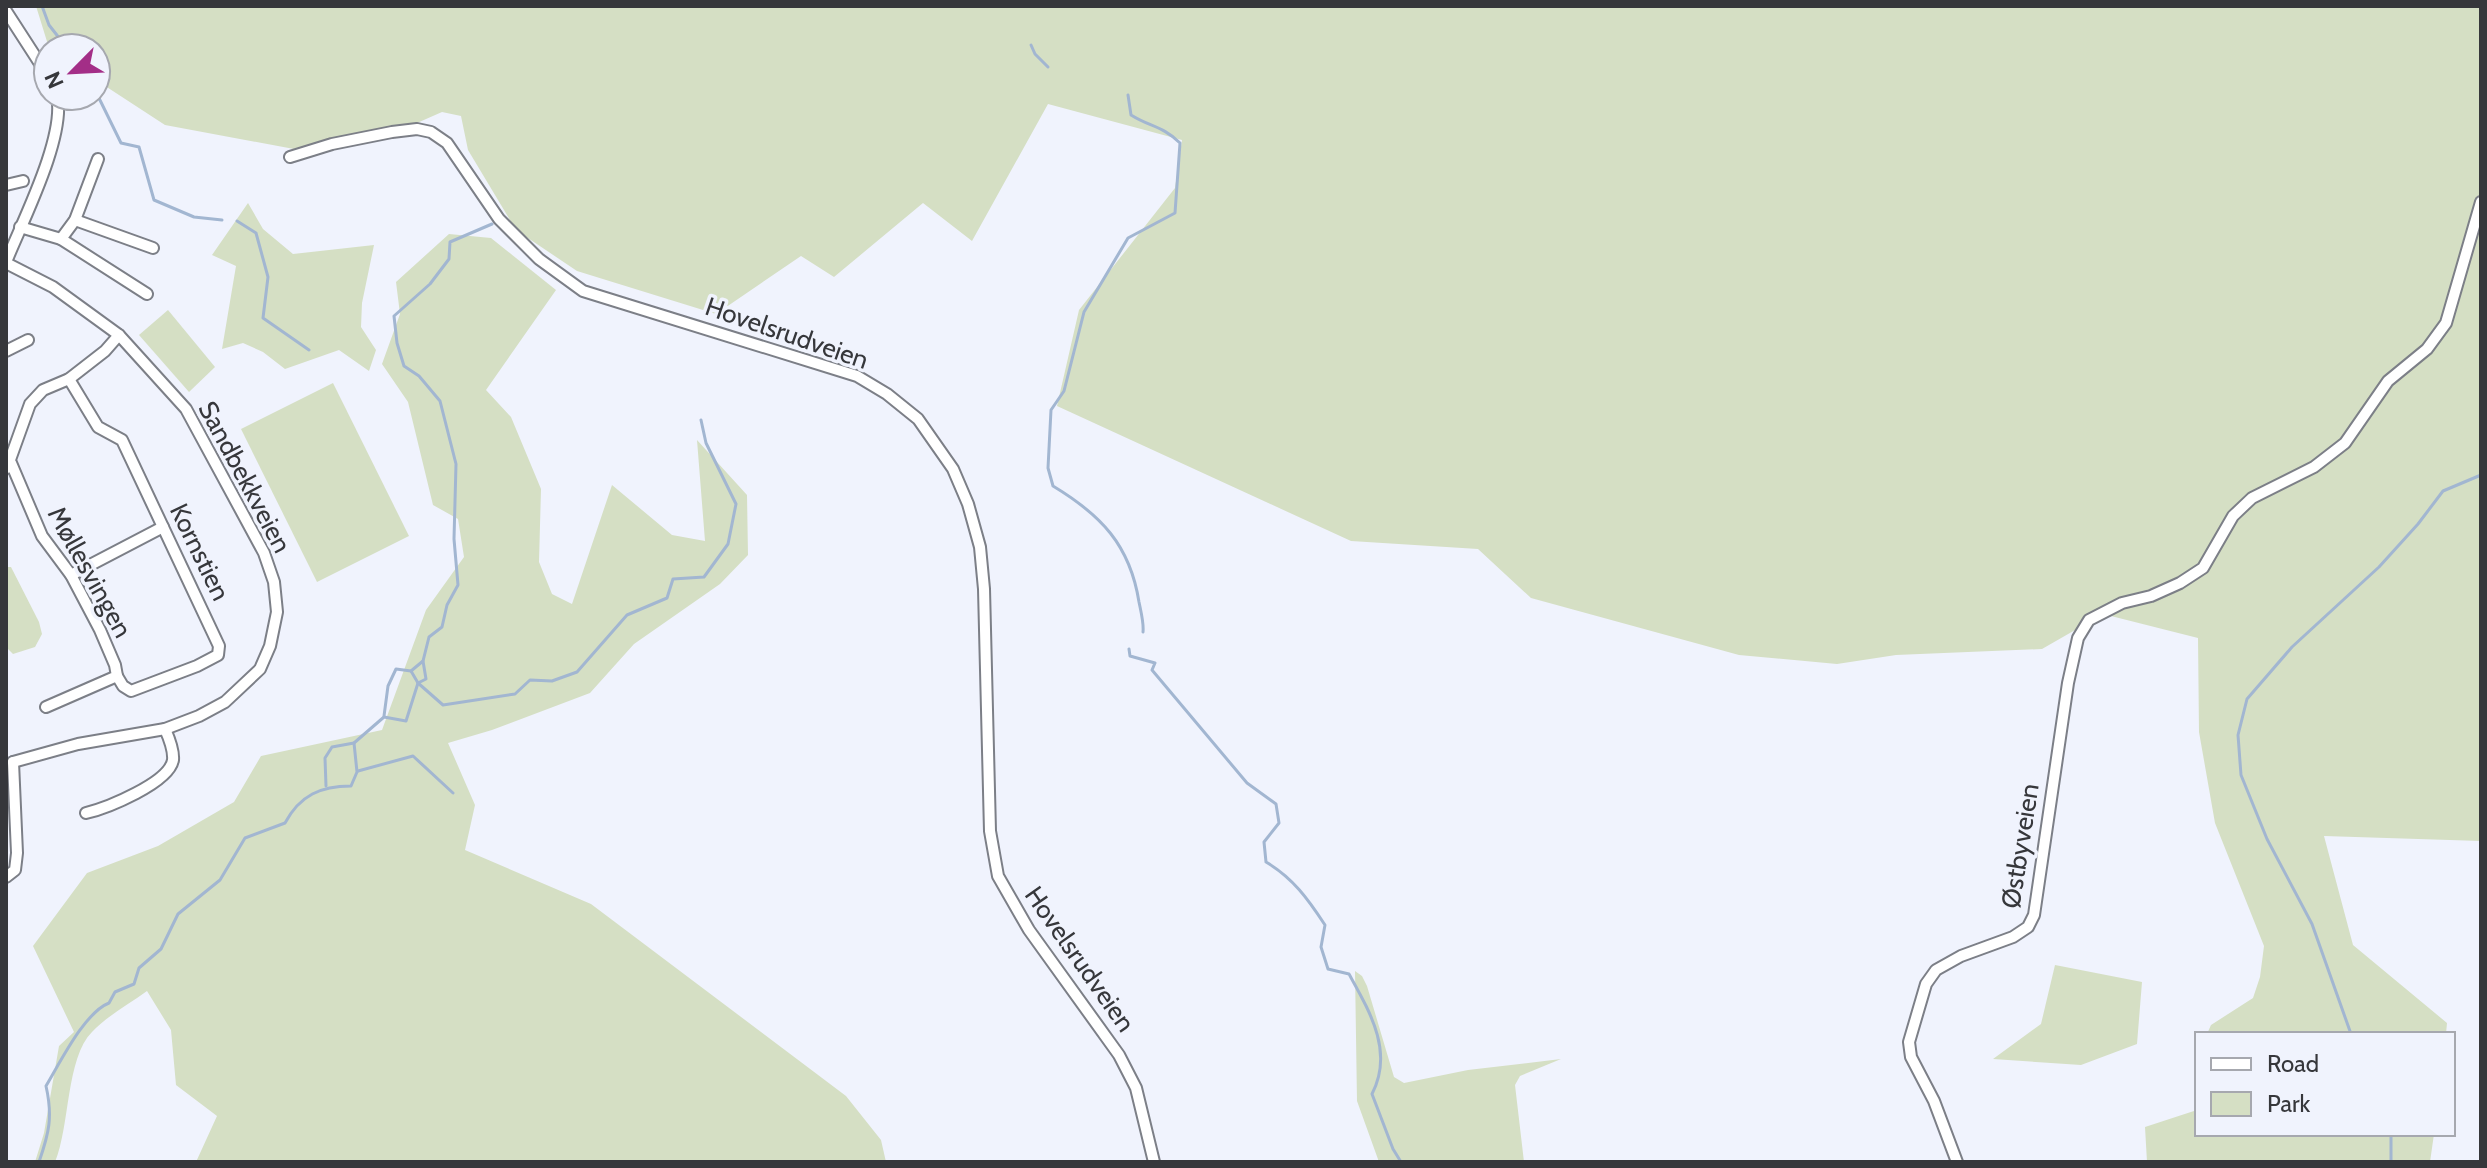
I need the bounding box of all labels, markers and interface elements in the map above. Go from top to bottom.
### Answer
north arrow [32,32,112,112]
text: N [39,67,70,93]
street label: Hovelsrudveien [701,290,873,376]
street label: Sandbekkveien [192,396,298,558]
street label: Kornstien [163,498,237,606]
street label: Møllesvingen [41,501,139,643]
street label: Østbyveien [1994,781,2046,911]
street label: Hovelsrudveien [1018,880,1142,1038]
legend [2195,1032,2455,1136]
text: Road [2267,1049,2319,1078]
text: Park [2267,1089,2310,1118]

